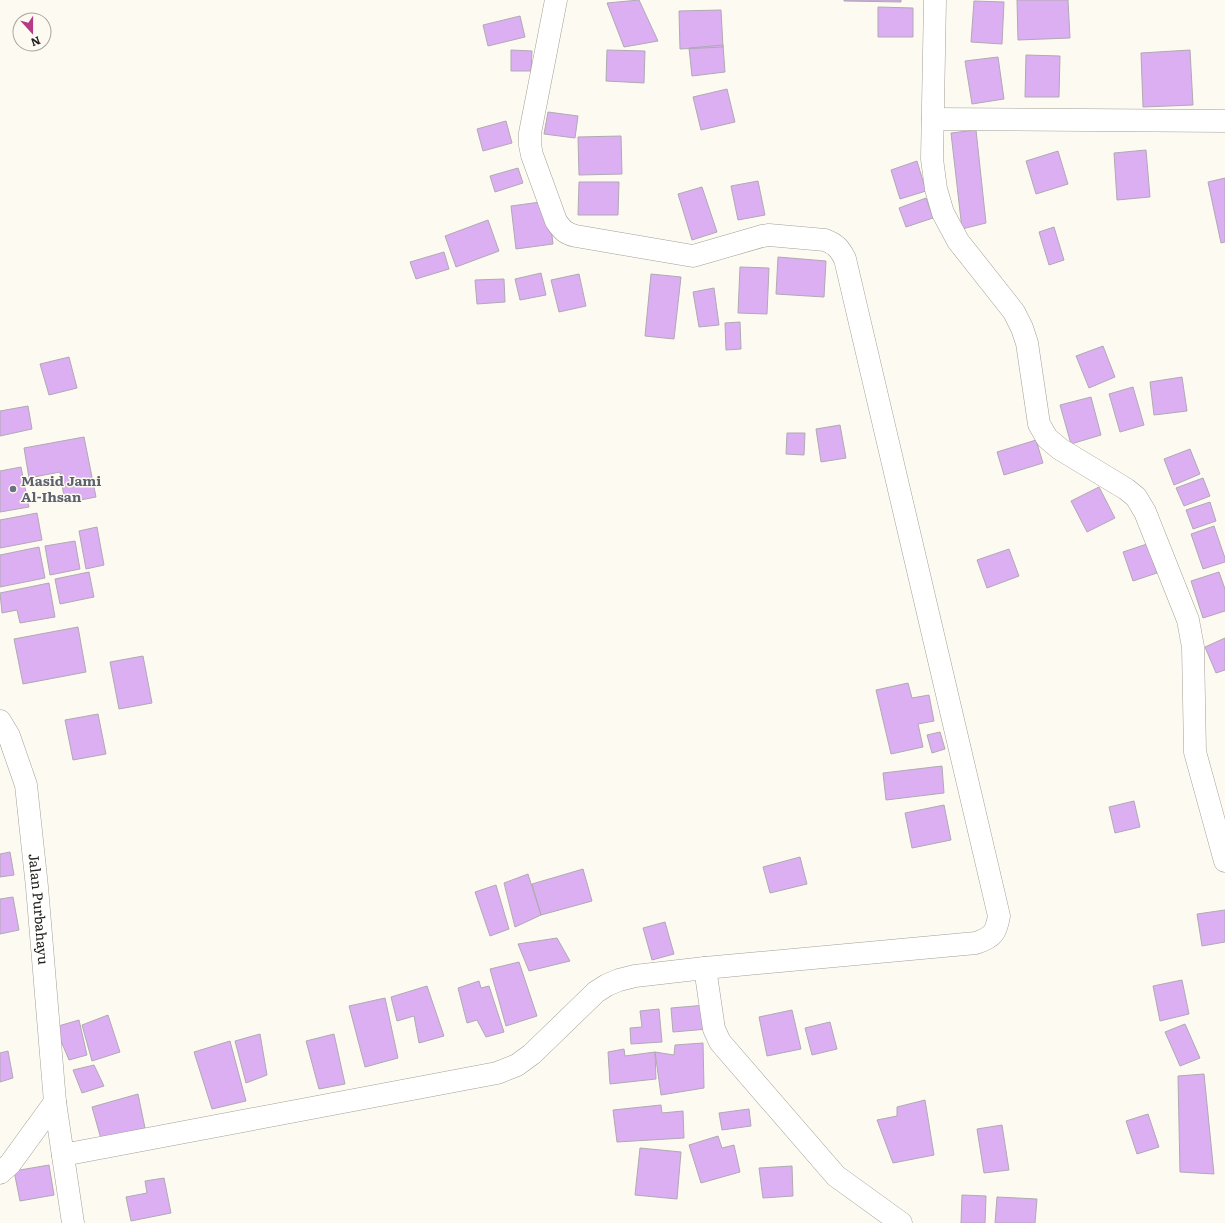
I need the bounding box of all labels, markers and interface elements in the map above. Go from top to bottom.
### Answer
north arrow [12,12,52,52]
text: N [29,33,43,51]
place label: Masid Jami Al-Ihsan [21,470,101,506]
marker: Masid Jami Al-Ihsan [8,484,18,494]
street label: Jalan Purbahayu [24,852,54,966]

